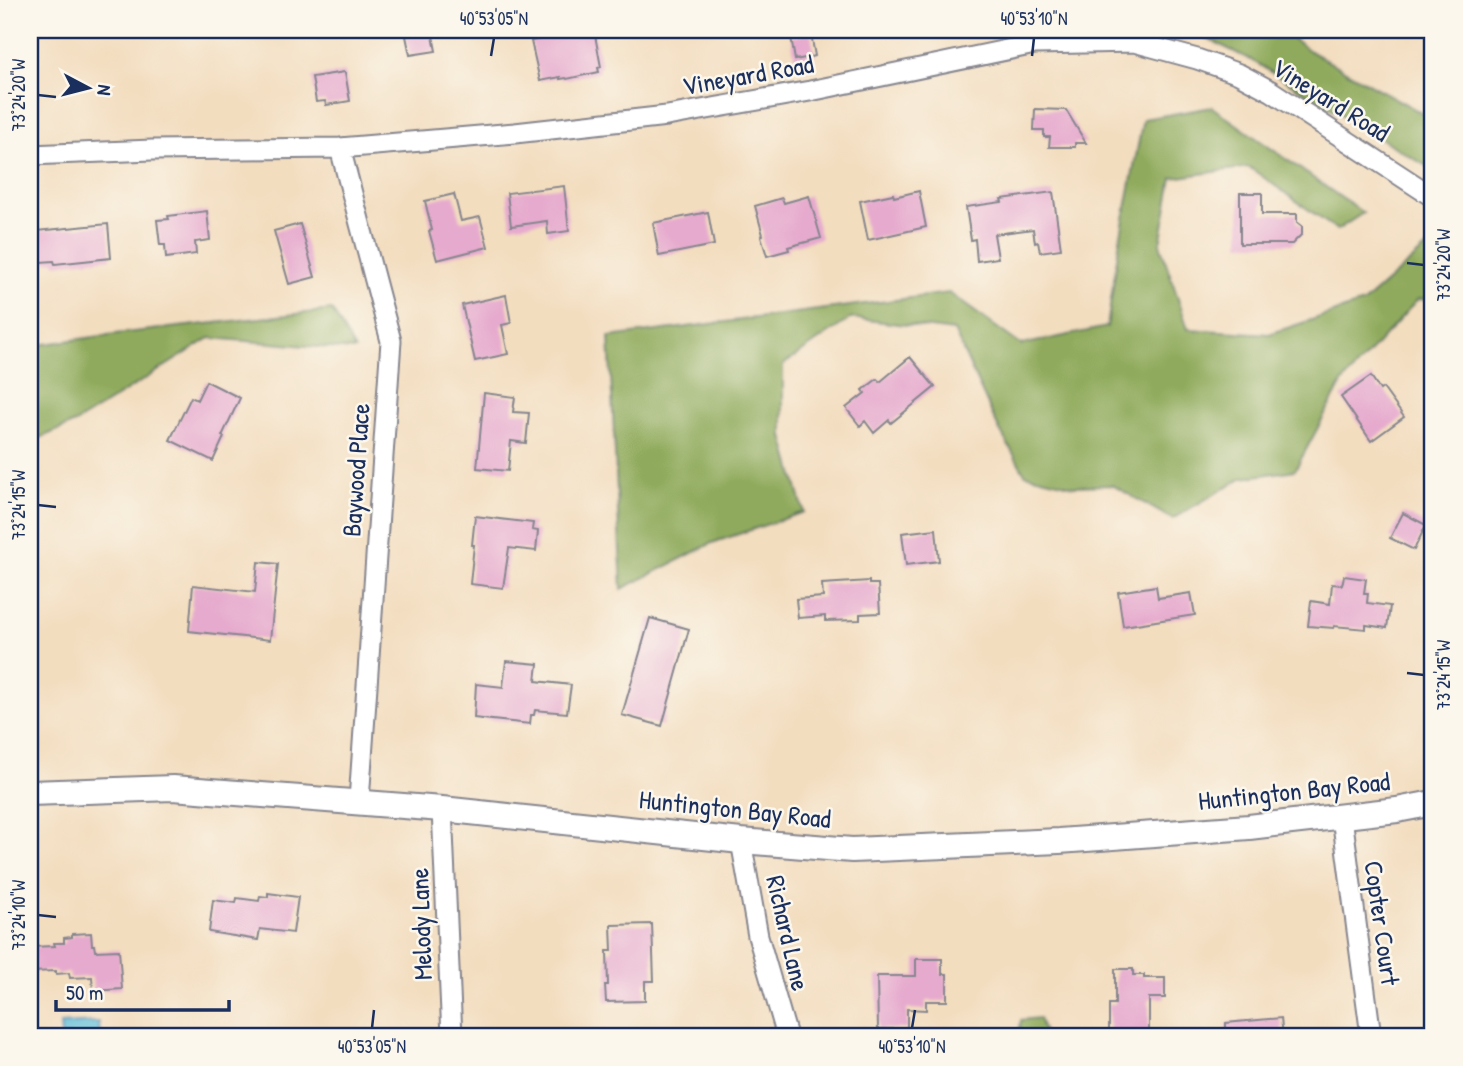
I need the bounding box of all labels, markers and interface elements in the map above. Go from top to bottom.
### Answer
text: 40°53'05"N [460,6,528,31]
text: 40°53'10"N [1000,6,1068,31]
street label: Vineyard Road [680,46,816,103]
street label: Vineyard Road [1266,50,1397,150]
north arrow [52,52,122,122]
text: 73°24'20"W [6,59,31,131]
text: N [91,83,118,97]
text: 73°24'20"W [1431,229,1456,301]
street label: Baywood Place [333,402,378,538]
text: 73°24'15"W [6,470,31,540]
text: 73°24'15"W [1431,640,1456,710]
street label: Huntington Bay Road [1196,763,1392,818]
street label: Huntington Bay Road [637,781,833,836]
street label: Copter Court [1356,858,1409,988]
street label: Melody Lane [401,867,440,981]
street label: Richard Lane [758,872,819,994]
text: 73°24'10"W [6,880,31,950]
scale bar [56,968,229,1012]
text: 50 m [66,978,103,1007]
text: 40°53'05"N [338,1034,406,1059]
text: 40°53'10"N [878,1034,946,1059]

